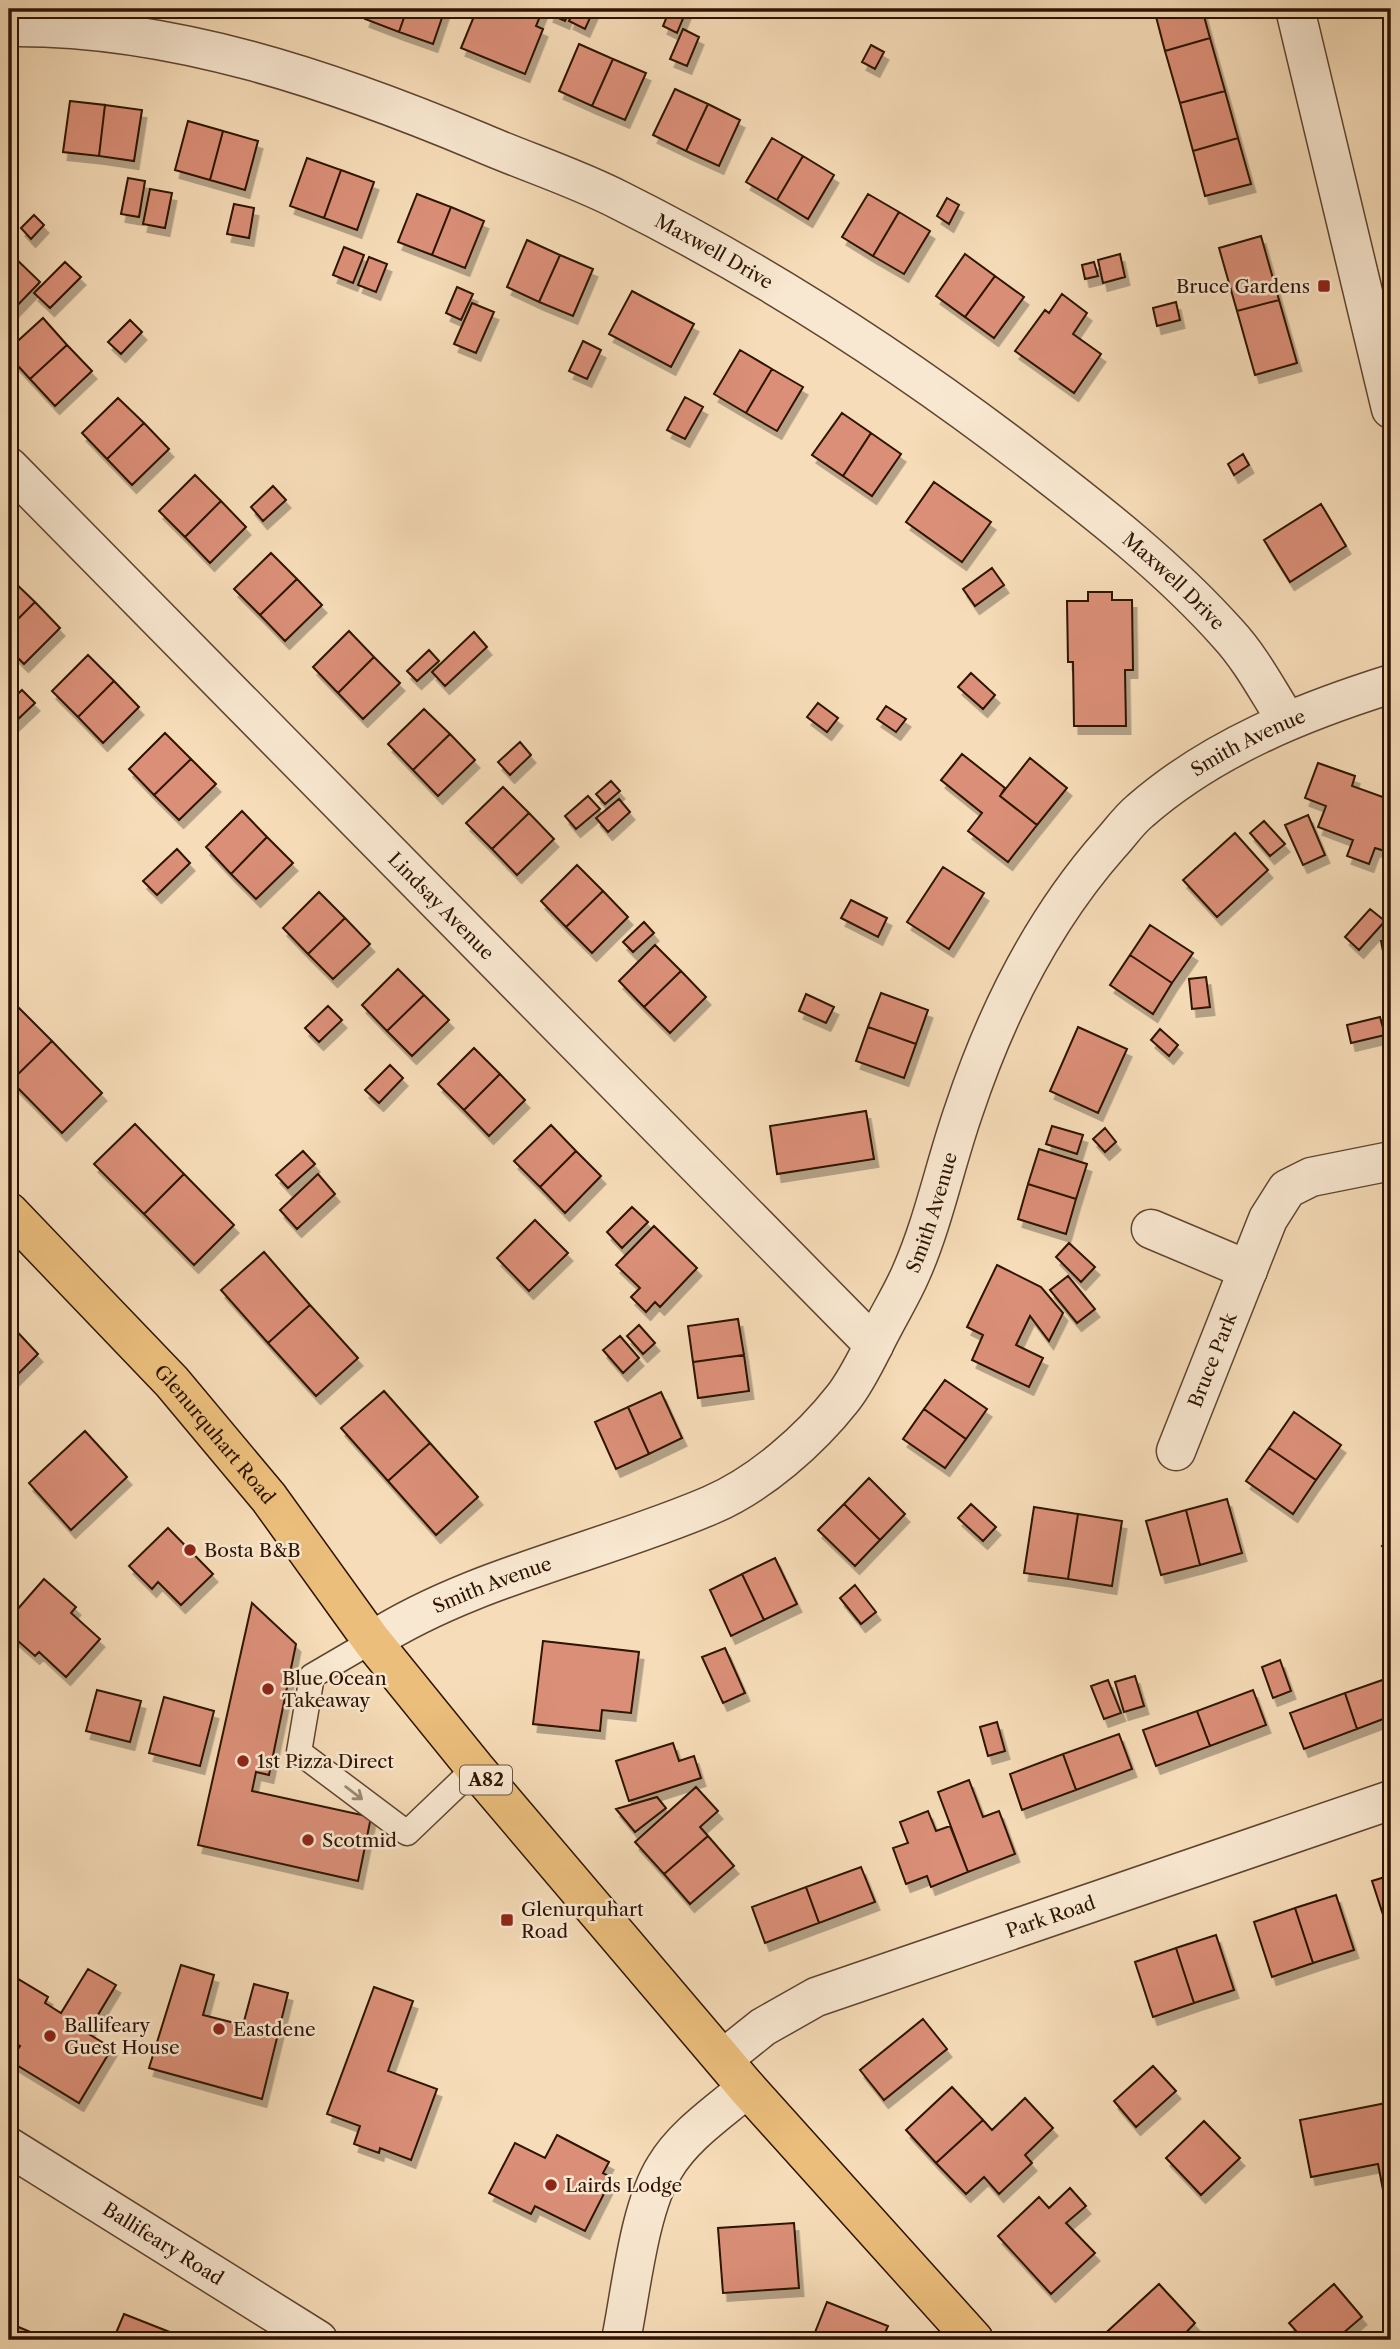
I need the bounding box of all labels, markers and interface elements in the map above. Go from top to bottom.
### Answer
street label: Maxwell Drive [651,209,777,294]
place label: Bruce Gardens [1176,275,1310,298]
marker: Bruce Gardens [1316,278,1332,294]
street label: Maxwell Drive [1118,527,1230,634]
street label: Smith Avenue [1186,704,1308,781]
street label: Lindsay Avenue [383,847,499,964]
street label: Smith Avenue [901,1149,961,1276]
street label: Bruce Park [1183,1308,1242,1411]
street label: Glenurquhart Road [150,1360,280,1509]
place label: Bosta B&B [204,1539,301,1562]
marker: Bosta B&B [182,1542,198,1558]
street label: Smith Avenue [429,1551,554,1618]
place label: Blue Ocean Takeaway [282,1667,387,1712]
marker: Blue Ocean Takeaway [260,1681,276,1697]
place label: 1st Pizza Direct [257,1750,394,1773]
marker: 1st Pizza Direct [235,1753,251,1769]
road number: A82 [460,1765,512,1794]
one-way arrow [344,1786,363,1800]
place label: Scotmid [322,1829,397,1852]
marker: Scotmid [300,1832,316,1848]
street label: Park Road [1003,1891,1099,1943]
place label: Glenurquhart Road [521,1898,644,1943]
marker: Glenurquhart Road [499,1912,515,1928]
place label: Ballifeary Guest House [64,2014,180,2059]
place label: Eastdene [233,2018,316,2041]
marker: Eastdene [211,2021,227,2037]
marker: Ballifeary Guest House [42,2028,58,2044]
place label: Lairds Lodge [565,2174,682,2197]
marker: Lairds Lodge [543,2177,559,2193]
street label: Ballifeary Road [99,2197,228,2290]

